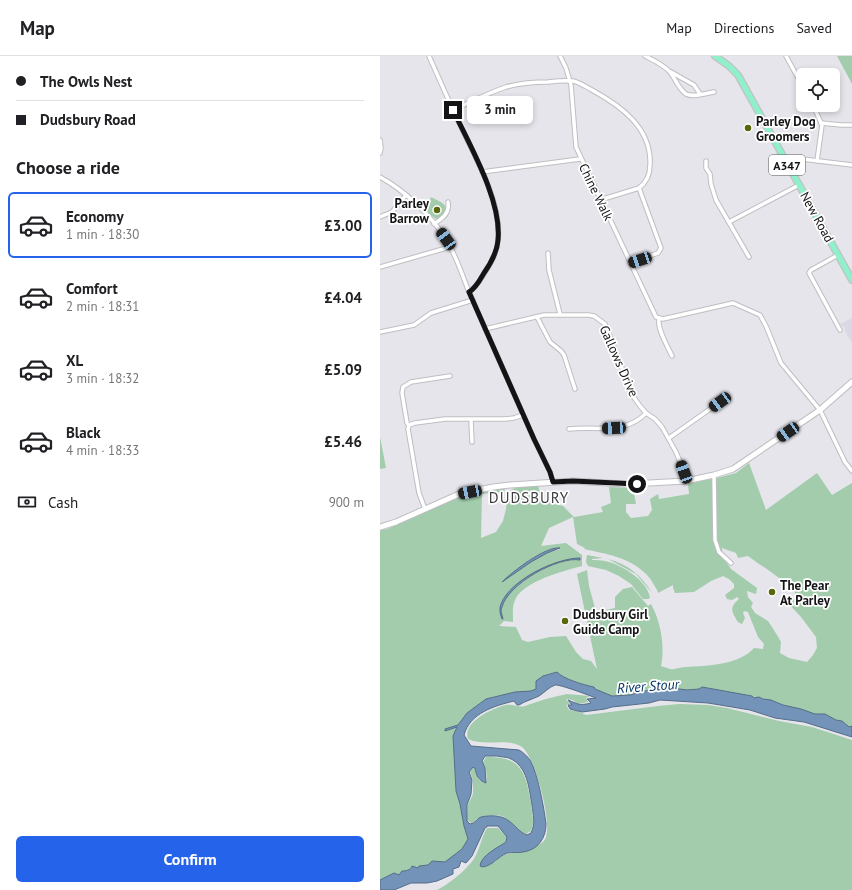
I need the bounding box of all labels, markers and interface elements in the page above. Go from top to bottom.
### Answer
text: Map [20,16,55,40]
text: Map [666,19,692,37]
text: Directions [714,19,774,37]
text: Saved [796,19,832,37]
map controls [796,68,840,112]
button: locate [796,68,840,112]
text: The Owls Nest [40,72,132,91]
callout: 3 min [467,96,533,124]
route end [444,101,462,119]
text: 3 min [484,101,516,118]
text: Dudsbury Road [40,110,136,129]
place label: Parley Dog Groomers [756,113,816,145]
marker: Parley Dog Groomers [743,123,753,133]
road number: A347 [769,155,805,175]
text: Choose a ride [16,156,120,179]
street label: Chine Walk [575,161,617,224]
street label: New Road [796,189,838,245]
place label: Parley Barrow [390,195,430,227]
marker: Parley Barrow [432,205,442,215]
icon: car [18,207,54,243]
text: Economy [66,207,124,226]
text: £3.00 [324,216,362,235]
text: 1 min · 18:30 [66,226,139,243]
car [434,226,458,252]
car [627,251,653,269]
icon: car [18,279,54,315]
text: Comfort [66,279,118,298]
text: £4.04 [324,288,362,307]
text: 2 min · 18:31 [66,298,139,315]
street label: Gallows Drive [596,323,642,399]
icon: car [18,351,54,387]
text: XL [66,351,83,370]
text: £5.09 [324,360,362,379]
text: 3 min · 18:32 [66,370,139,387]
car [707,390,733,414]
car [775,420,801,444]
car [602,421,626,435]
icon: car [18,423,54,459]
text: Black [66,423,101,442]
text: £5.46 [324,432,362,451]
text: 4 min · 18:33 [66,442,139,459]
car [674,459,694,485]
route start [628,475,646,493]
car [457,484,483,500]
district label: DUDSBURY [489,488,569,507]
icon: cash [16,491,38,513]
text: Cash [48,493,78,512]
text: 900 m [329,494,364,511]
place label: The Pear At Parley [780,577,831,609]
marker: The Pear At Parley [767,587,777,597]
place label: Dudsbury Girl Guide Camp [573,606,648,638]
marker: Dudsbury Girl Guide Camp [560,616,570,626]
water label: River Stour [616,675,681,697]
button: Confirm [16,836,364,882]

